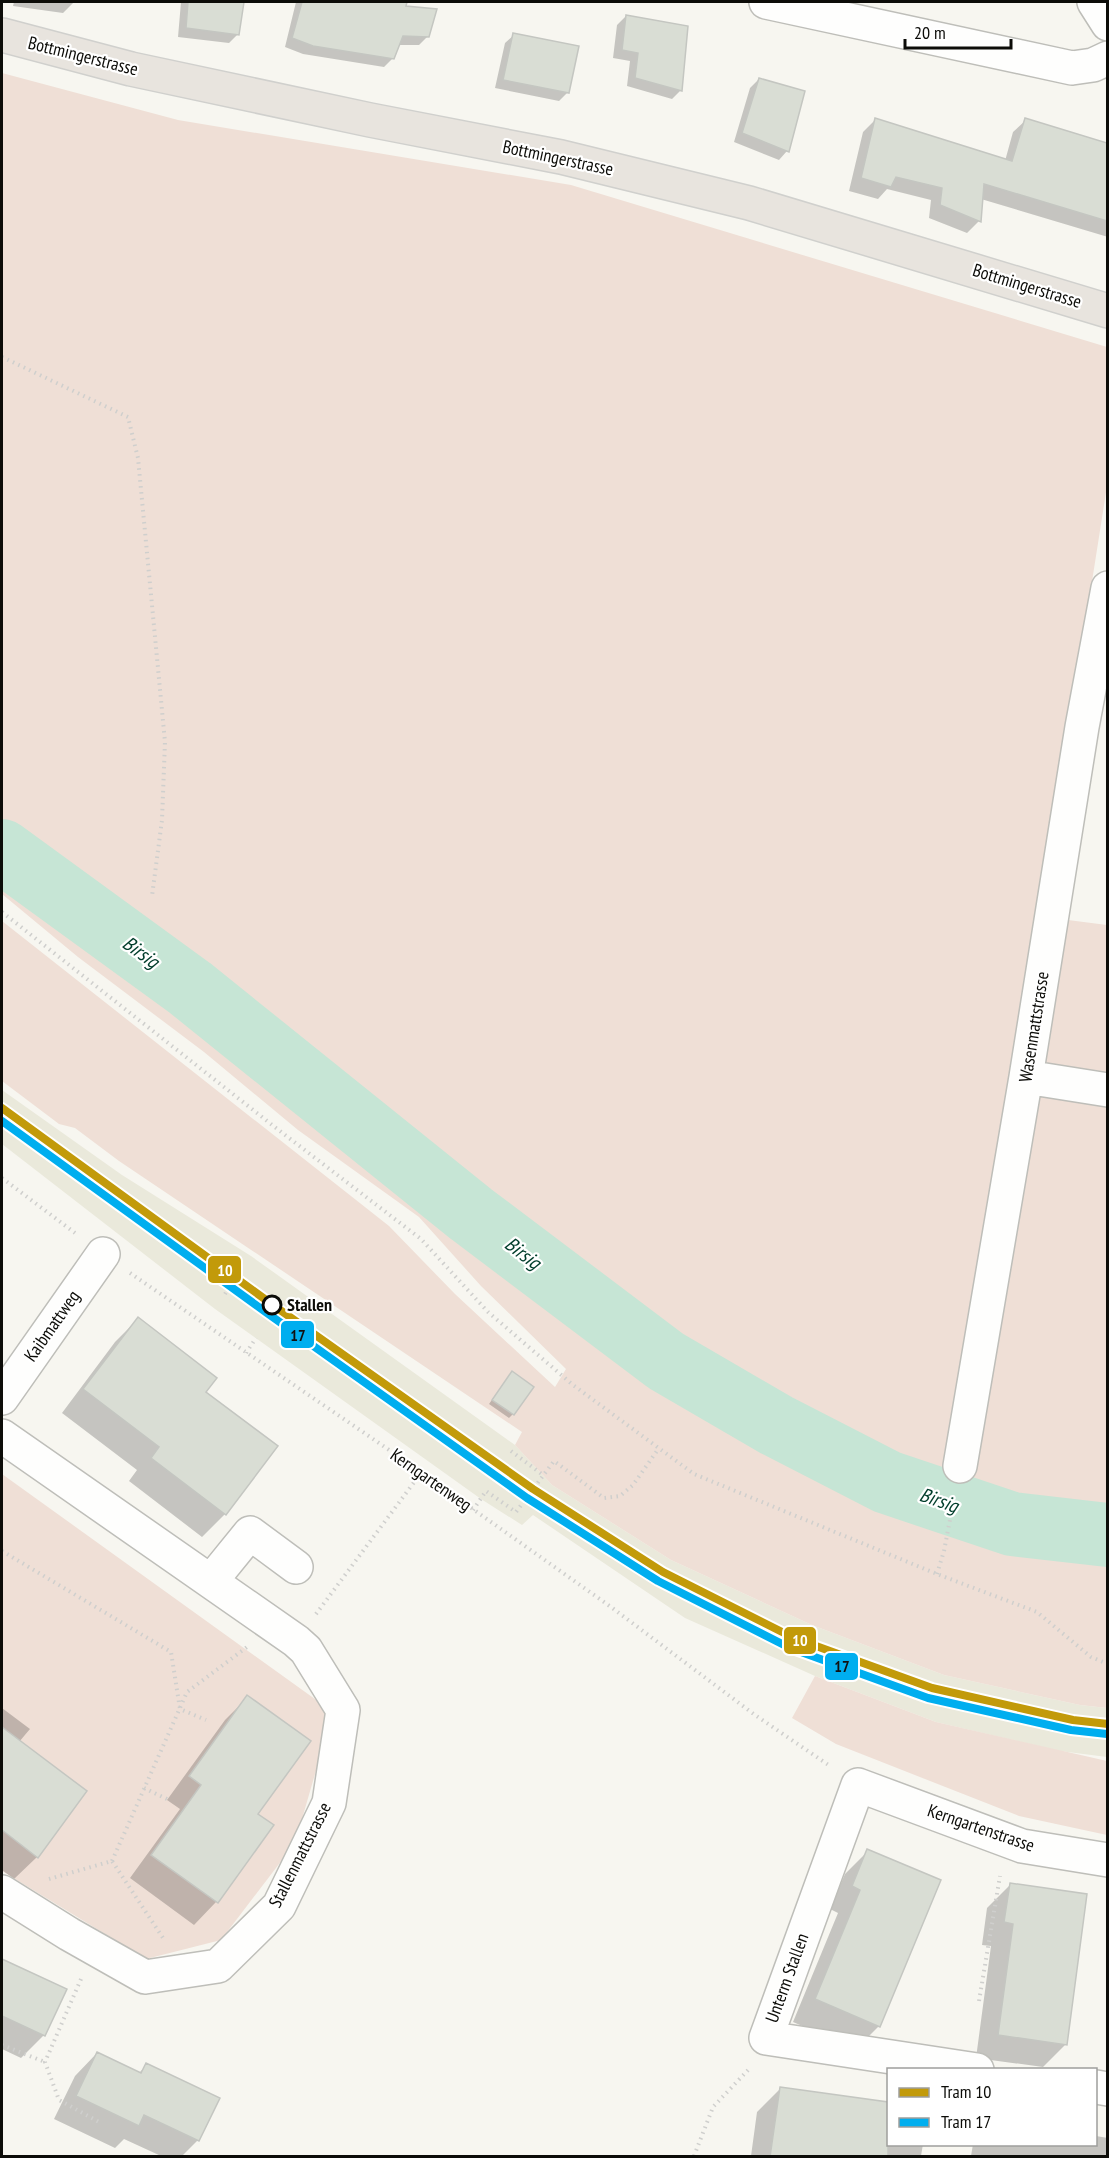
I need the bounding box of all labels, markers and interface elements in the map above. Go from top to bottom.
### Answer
scale bar [905,12,1012,50]
text: 20 m [914,21,946,44]
street label: Bottmingerstrasse [26,31,141,80]
street label: Bottmingerstrasse [501,135,616,180]
street label: Bottmingerstrasse [970,258,1084,313]
water label: Birsig [118,930,166,975]
street label: Wasenmattstrasse [1013,970,1054,1084]
water label: Birsig [500,1231,547,1276]
line badge: 10 [207,1255,242,1284]
text: 10 [217,1260,233,1280]
street label: Kaibmattweg [19,1286,84,1366]
place label: Stallen [287,1293,332,1316]
marker: Stallen [262,1295,282,1315]
line badge: 17 [280,1320,315,1349]
text: 17 [290,1325,306,1345]
street label: Kerngartenweg [386,1443,477,1516]
water label: Birsig [916,1481,963,1519]
line badge: 10 [783,1626,817,1655]
text: 10 [792,1630,808,1650]
line badge: 17 [824,1652,859,1681]
text: 17 [834,1656,850,1676]
street label: Stallenmattstrasse [263,1798,336,1911]
street label: Kerngartenstrasse [925,1798,1038,1857]
street label: Unterm Stallen [760,1930,813,2026]
legend [887,2068,1097,2146]
text: Tram 10 [941,2080,991,2103]
text: Tram 17 [941,2110,991,2133]

